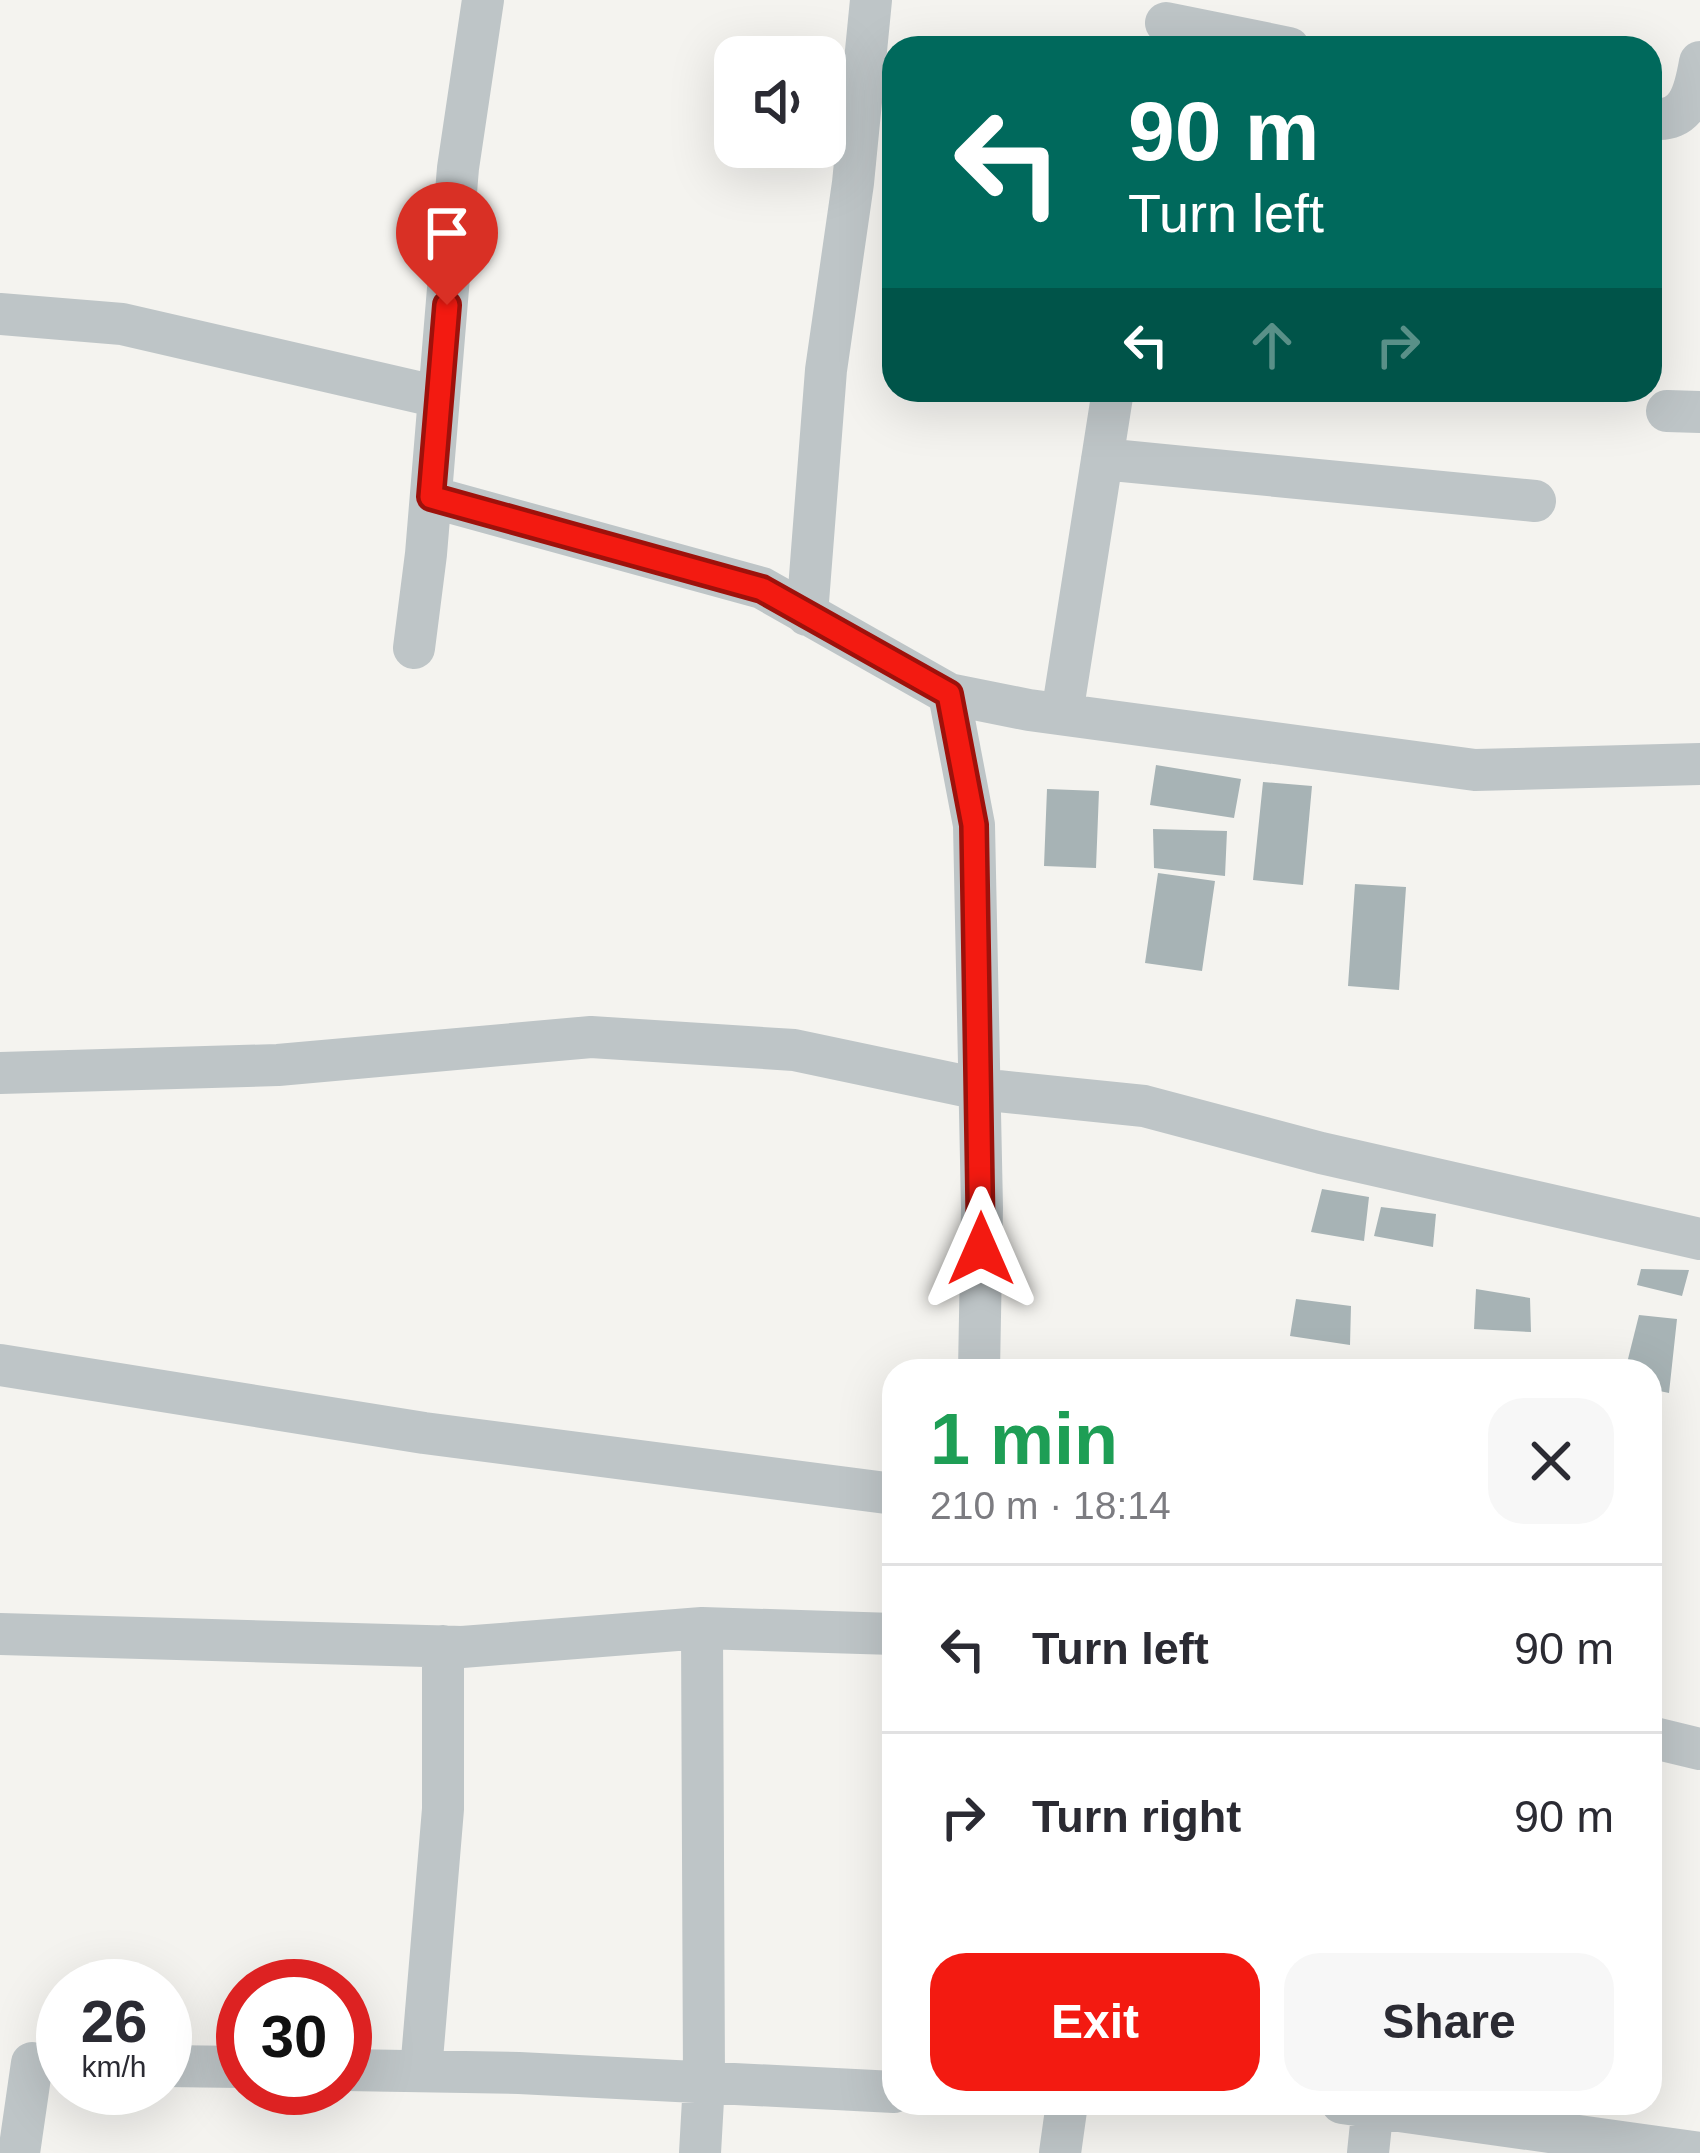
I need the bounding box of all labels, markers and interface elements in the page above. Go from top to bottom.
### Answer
map controls [714,36,846,168]
button: sound [714,36,846,168]
icon: left [930,84,1086,240]
text: 90 m [1128,84,1319,178]
pin [396,182,498,305]
text: Turn left [1128,183,1324,243]
icon: arrive [414,200,480,266]
icon: left [1113,312,1179,378]
icon: ahead [1239,312,1305,378]
icon: right [1365,312,1431,378]
position arrow [918,1186,1044,1312]
button: close [1488,1398,1614,1524]
text: 1 min [930,1399,1118,1479]
text: 210 m · 18:14 [930,1484,1171,1527]
icon: left [930,1616,996,1682]
text: Turn left [1032,1623,1209,1674]
text: 90 m [1514,1623,1614,1674]
icon: right [930,1784,996,1850]
text: Turn right [1032,1791,1241,1842]
text: 90 m [1514,1791,1614,1842]
button: Exit [930,1953,1260,2091]
button: Share [1284,1953,1614,2091]
speed limit sign: 30 [216,1959,372,2115]
text: 26 [81,1988,147,2055]
text: km/h [81,2050,147,2083]

